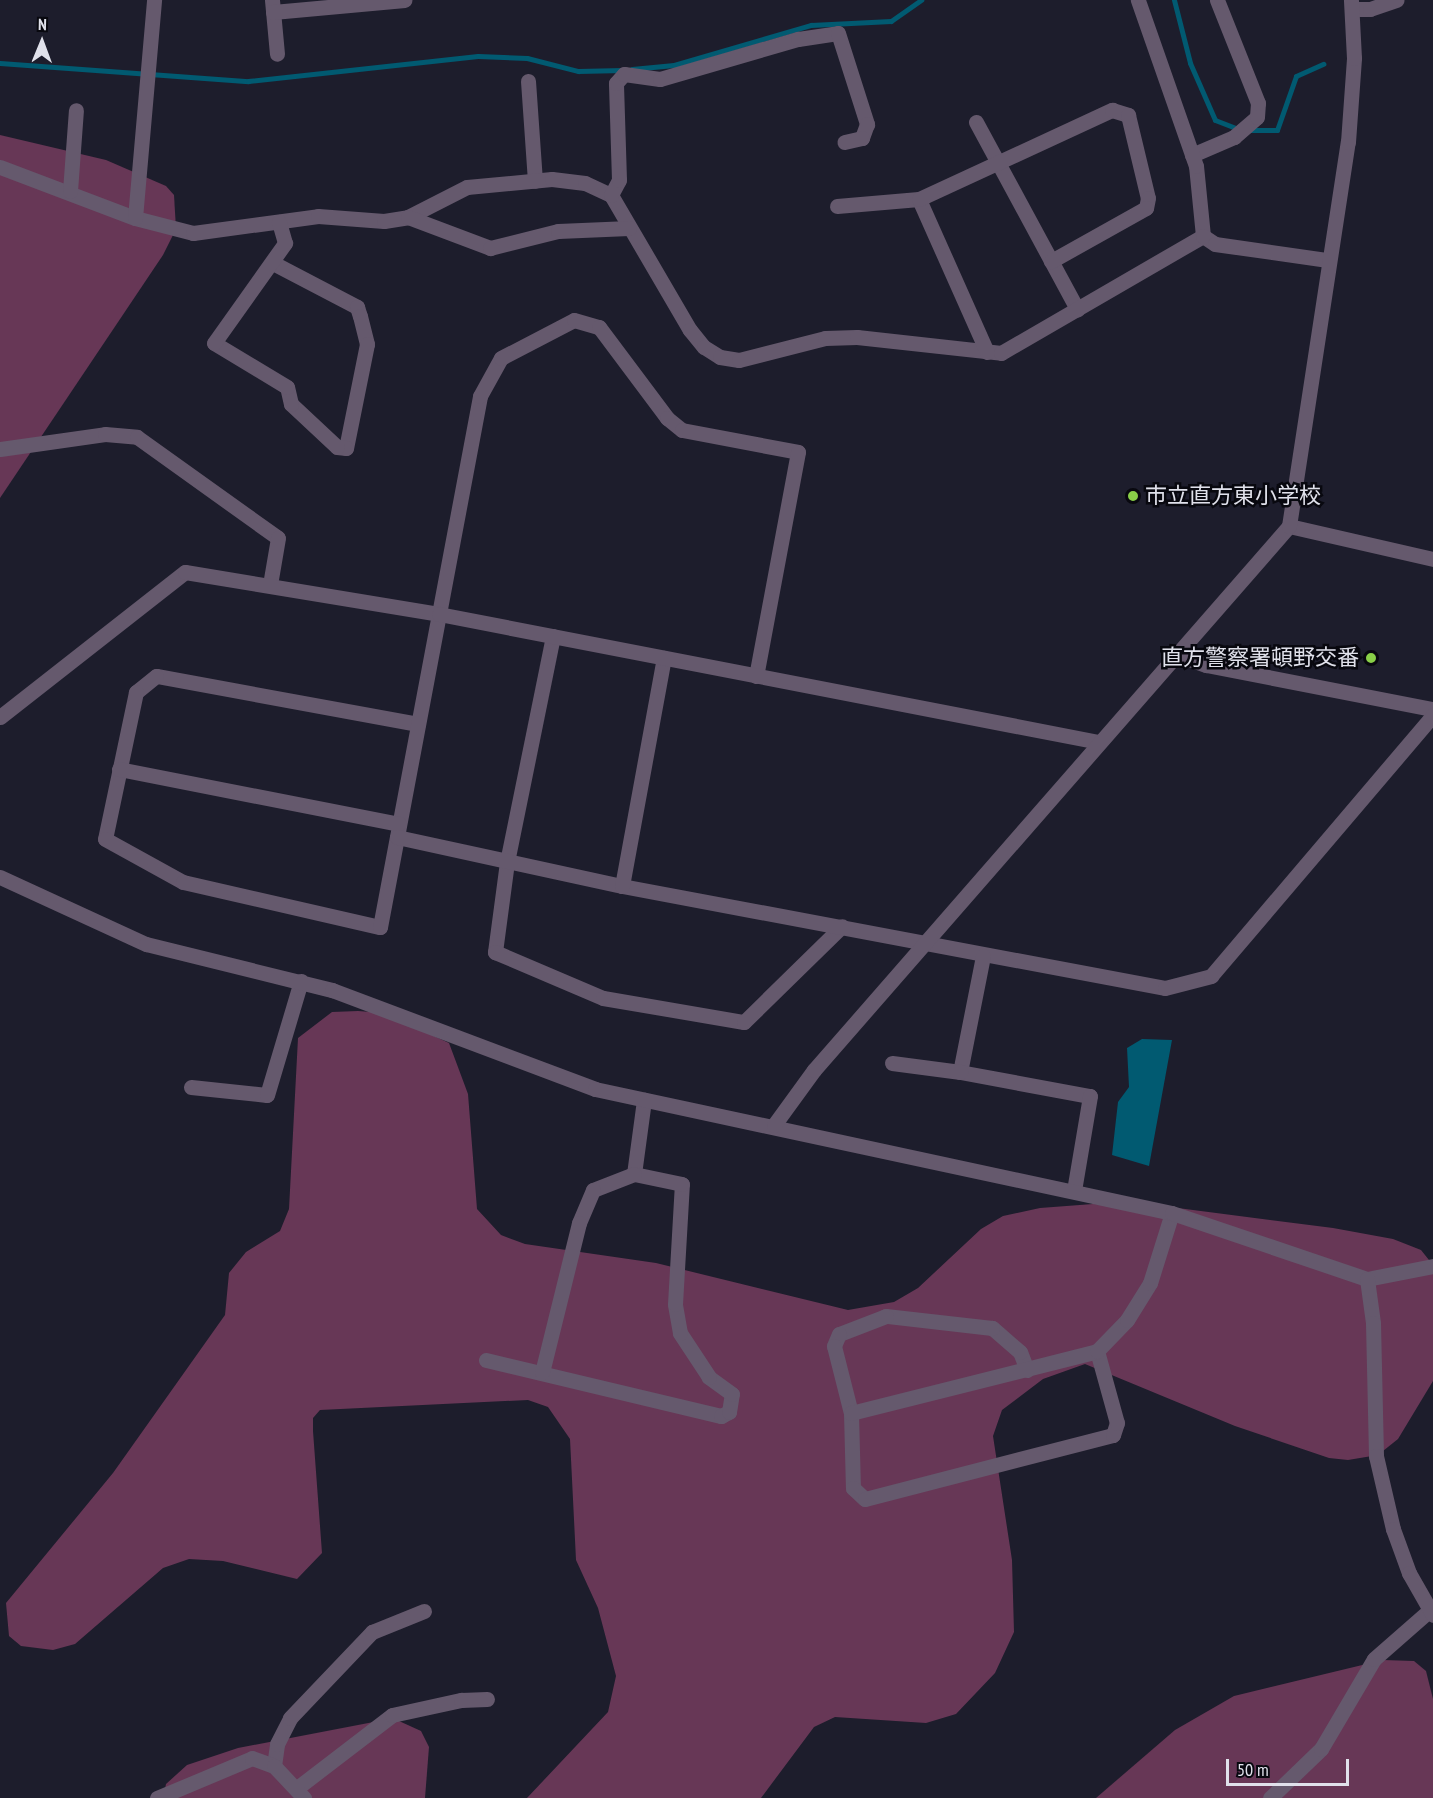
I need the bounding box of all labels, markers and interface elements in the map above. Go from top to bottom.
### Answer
north arrow [12,12,72,72]
text: N [38,14,47,34]
place label: 市立直方東小学校 [1145,483,1321,509]
marker: 市立直方東小学校 [1126,489,1140,503]
place label: 直方警察署頓野交番 [1161,645,1359,671]
marker: 直方警察署頓野交番 [1364,651,1378,665]
scale bar [1229,1747,1352,1785]
text: 50 m [1237,1758,1269,1781]

